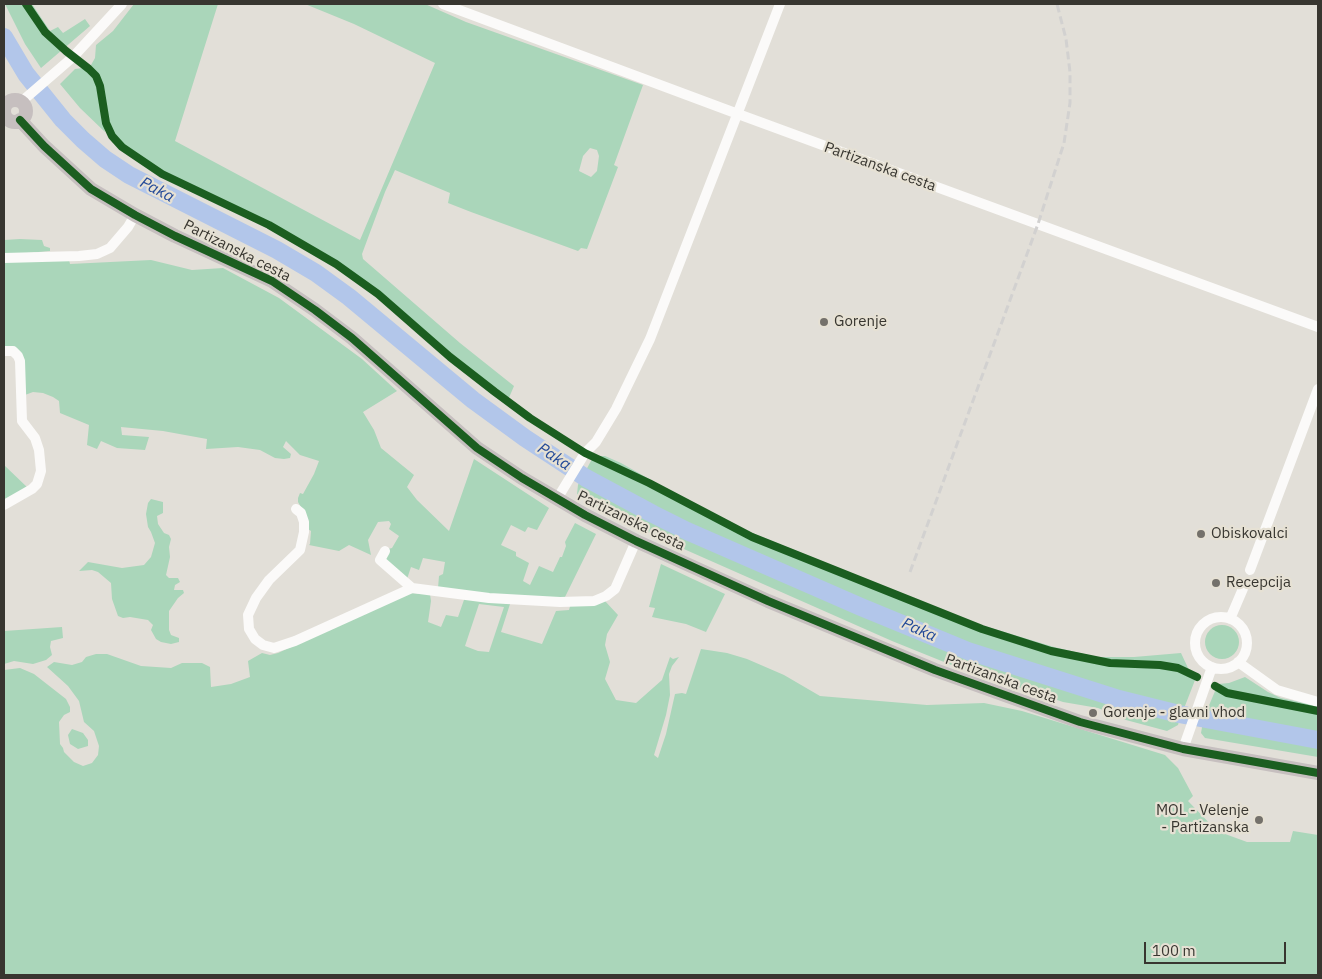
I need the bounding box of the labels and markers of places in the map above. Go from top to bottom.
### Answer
place label: Gorenje [834,313,887,331]
marker: Gorenje [818,316,830,328]
place label: Obiskovalci [1211,525,1288,543]
marker: Obiskovalci [1195,528,1207,540]
place label: Recepcija [1226,574,1291,592]
marker: Recepcija [1210,577,1222,589]
place label: Gorenje - glavni vhod [1103,704,1245,722]
marker: Gorenje - glavni vhod [1087,707,1099,719]
place label: MOL - Velenje - Partizanska [1156,802,1249,837]
marker: MOL - Velenje - Partizanska [1253,814,1265,826]

